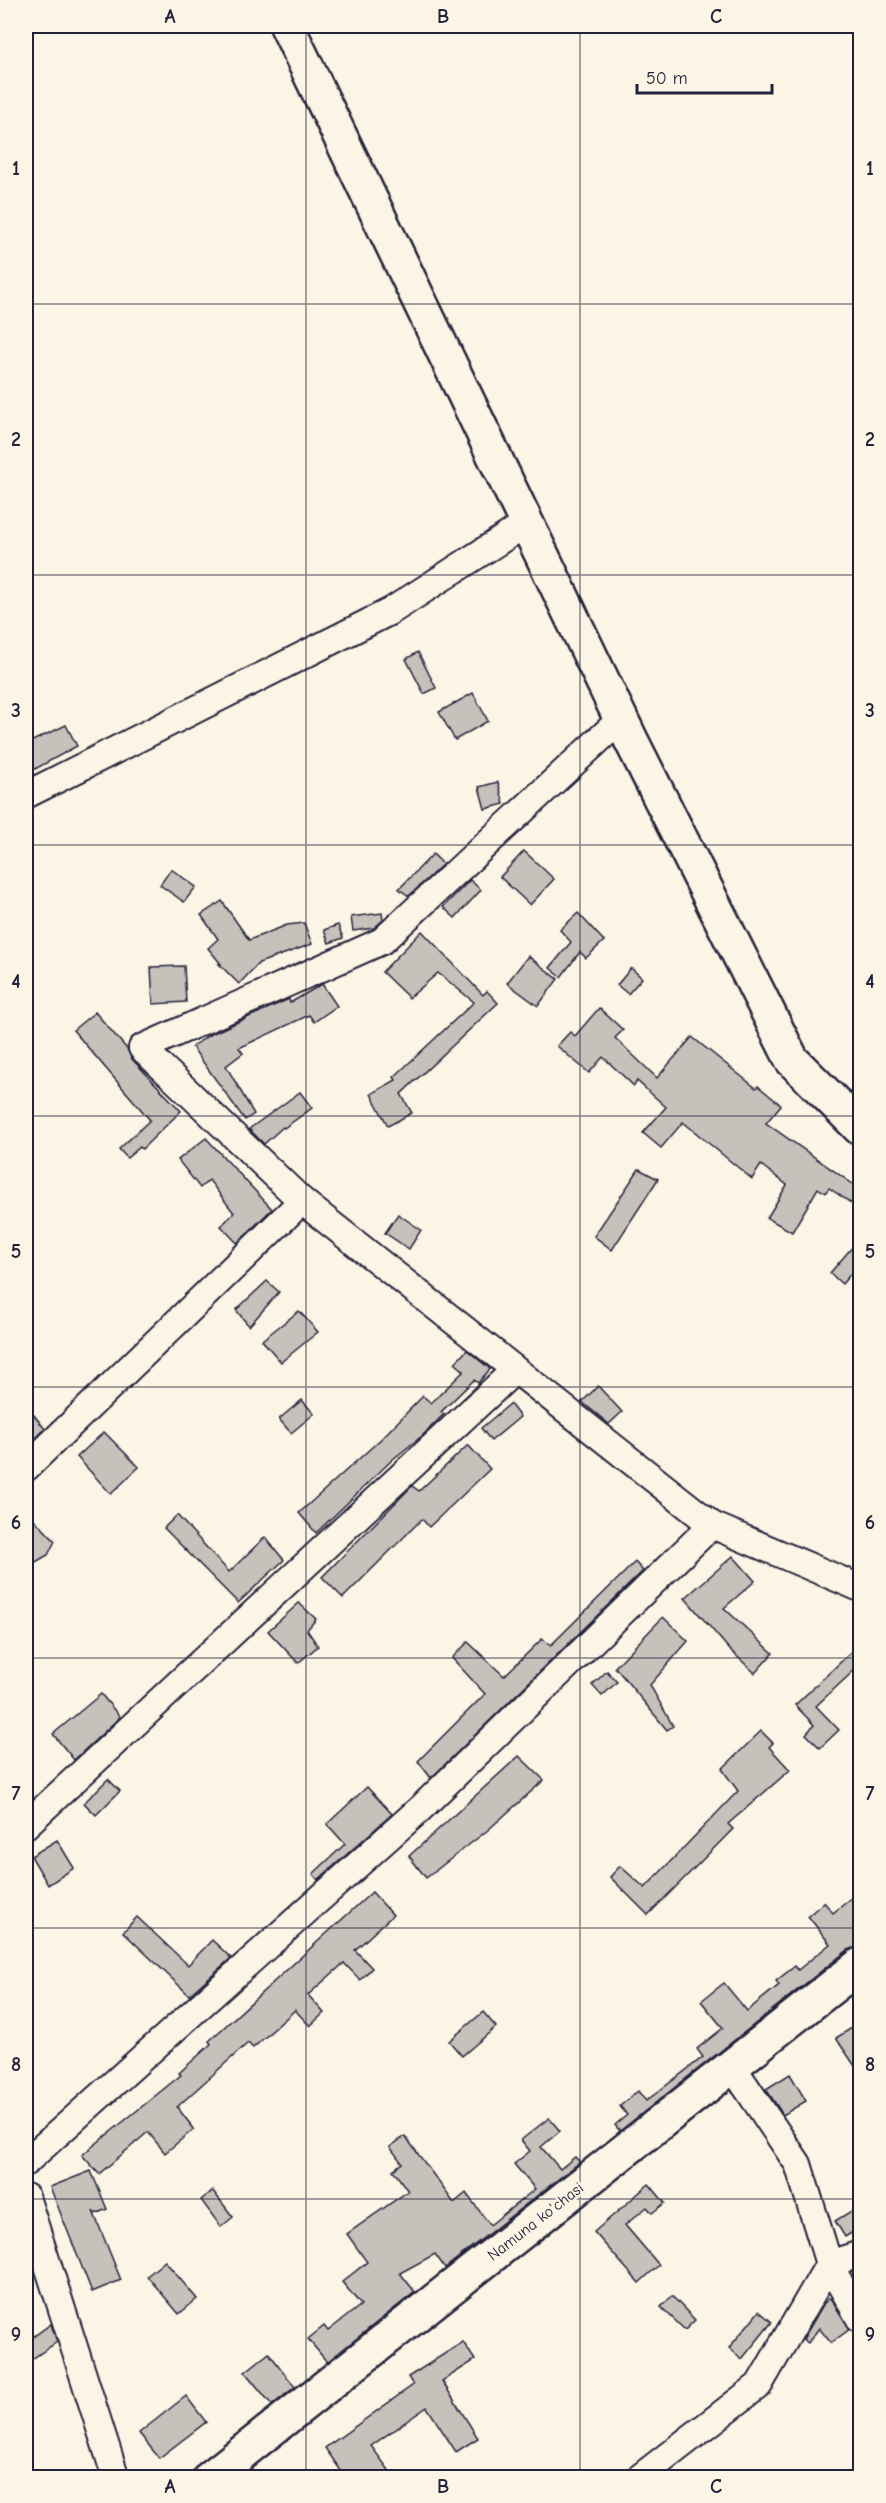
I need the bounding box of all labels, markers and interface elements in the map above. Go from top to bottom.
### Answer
text: A [164,5,176,28]
text: B [437,5,449,28]
text: C [710,5,722,28]
scale bar [637,57,772,95]
text: 50 m [646,68,688,89]
text: 1 [12,157,20,180]
text: 1 [866,157,874,180]
text: 2 [11,428,21,451]
text: 2 [865,428,875,451]
text: 3 [11,699,21,722]
text: 3 [865,699,875,722]
text: 4 [11,970,21,993]
text: 4 [865,970,875,993]
text: 5 [11,1240,21,1263]
text: 5 [865,1240,875,1263]
text: 6 [11,1511,21,1534]
text: 6 [865,1511,875,1534]
text: 7 [12,1782,21,1805]
text: 7 [866,1782,875,1805]
text: 8 [11,2053,21,2076]
text: 8 [865,2053,875,2076]
street label: Namuna ko'chasi [484,2179,587,2265]
text: 9 [11,2323,21,2346]
text: 9 [865,2323,875,2346]
text: A [164,2475,176,2498]
text: B [437,2475,449,2498]
text: C [710,2475,722,2498]

